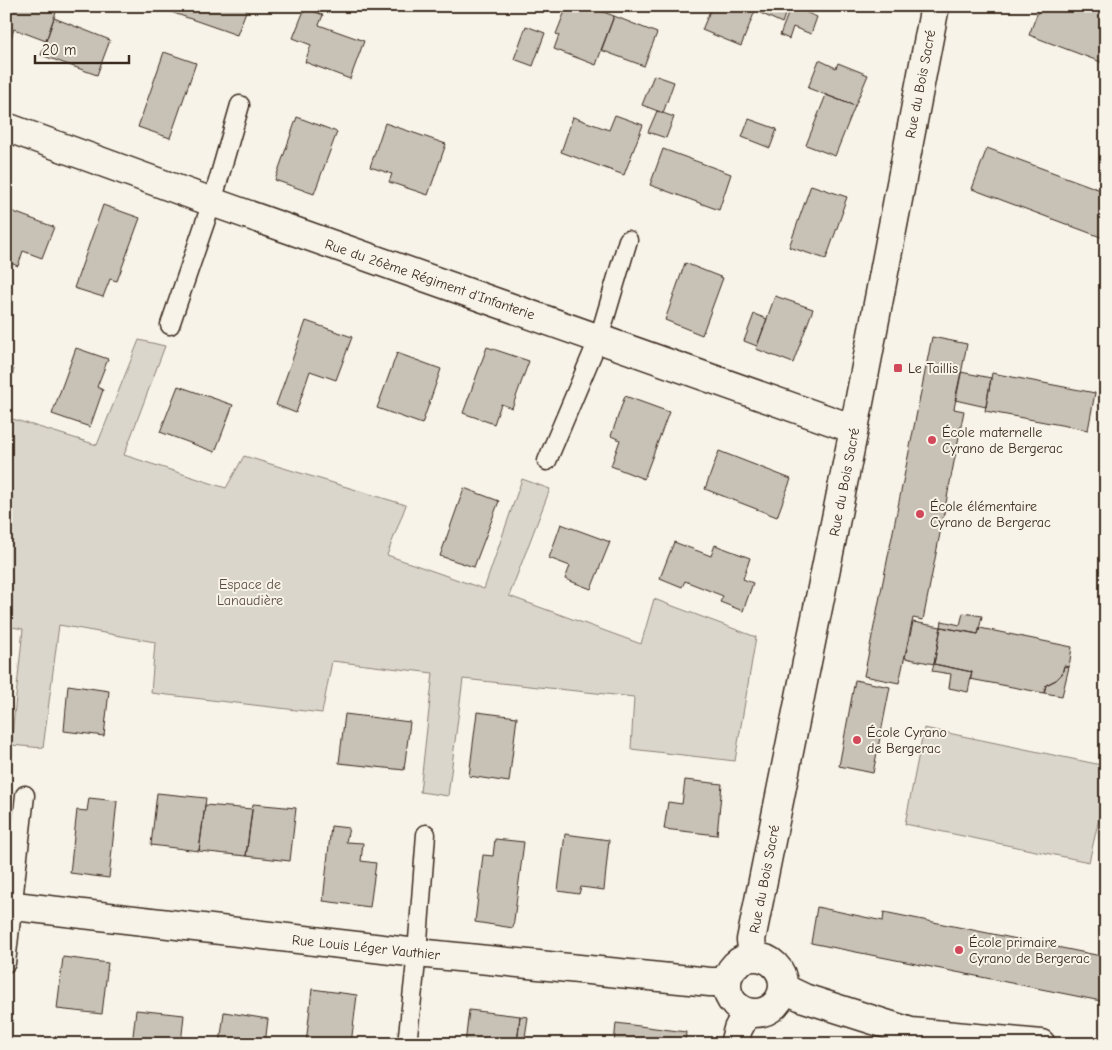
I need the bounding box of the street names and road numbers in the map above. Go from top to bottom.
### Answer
street label: Rue du Bois Sacré [902,28,939,140]
street label: Rue du 26ème Régiment d'Infanterie [323,235,537,323]
street label: Rue du Bois Sacré [826,426,863,538]
street label: Rue du Bois Sacré [746,823,783,935]
street label: Rue Louis Léger Vauthier [291,931,441,964]

